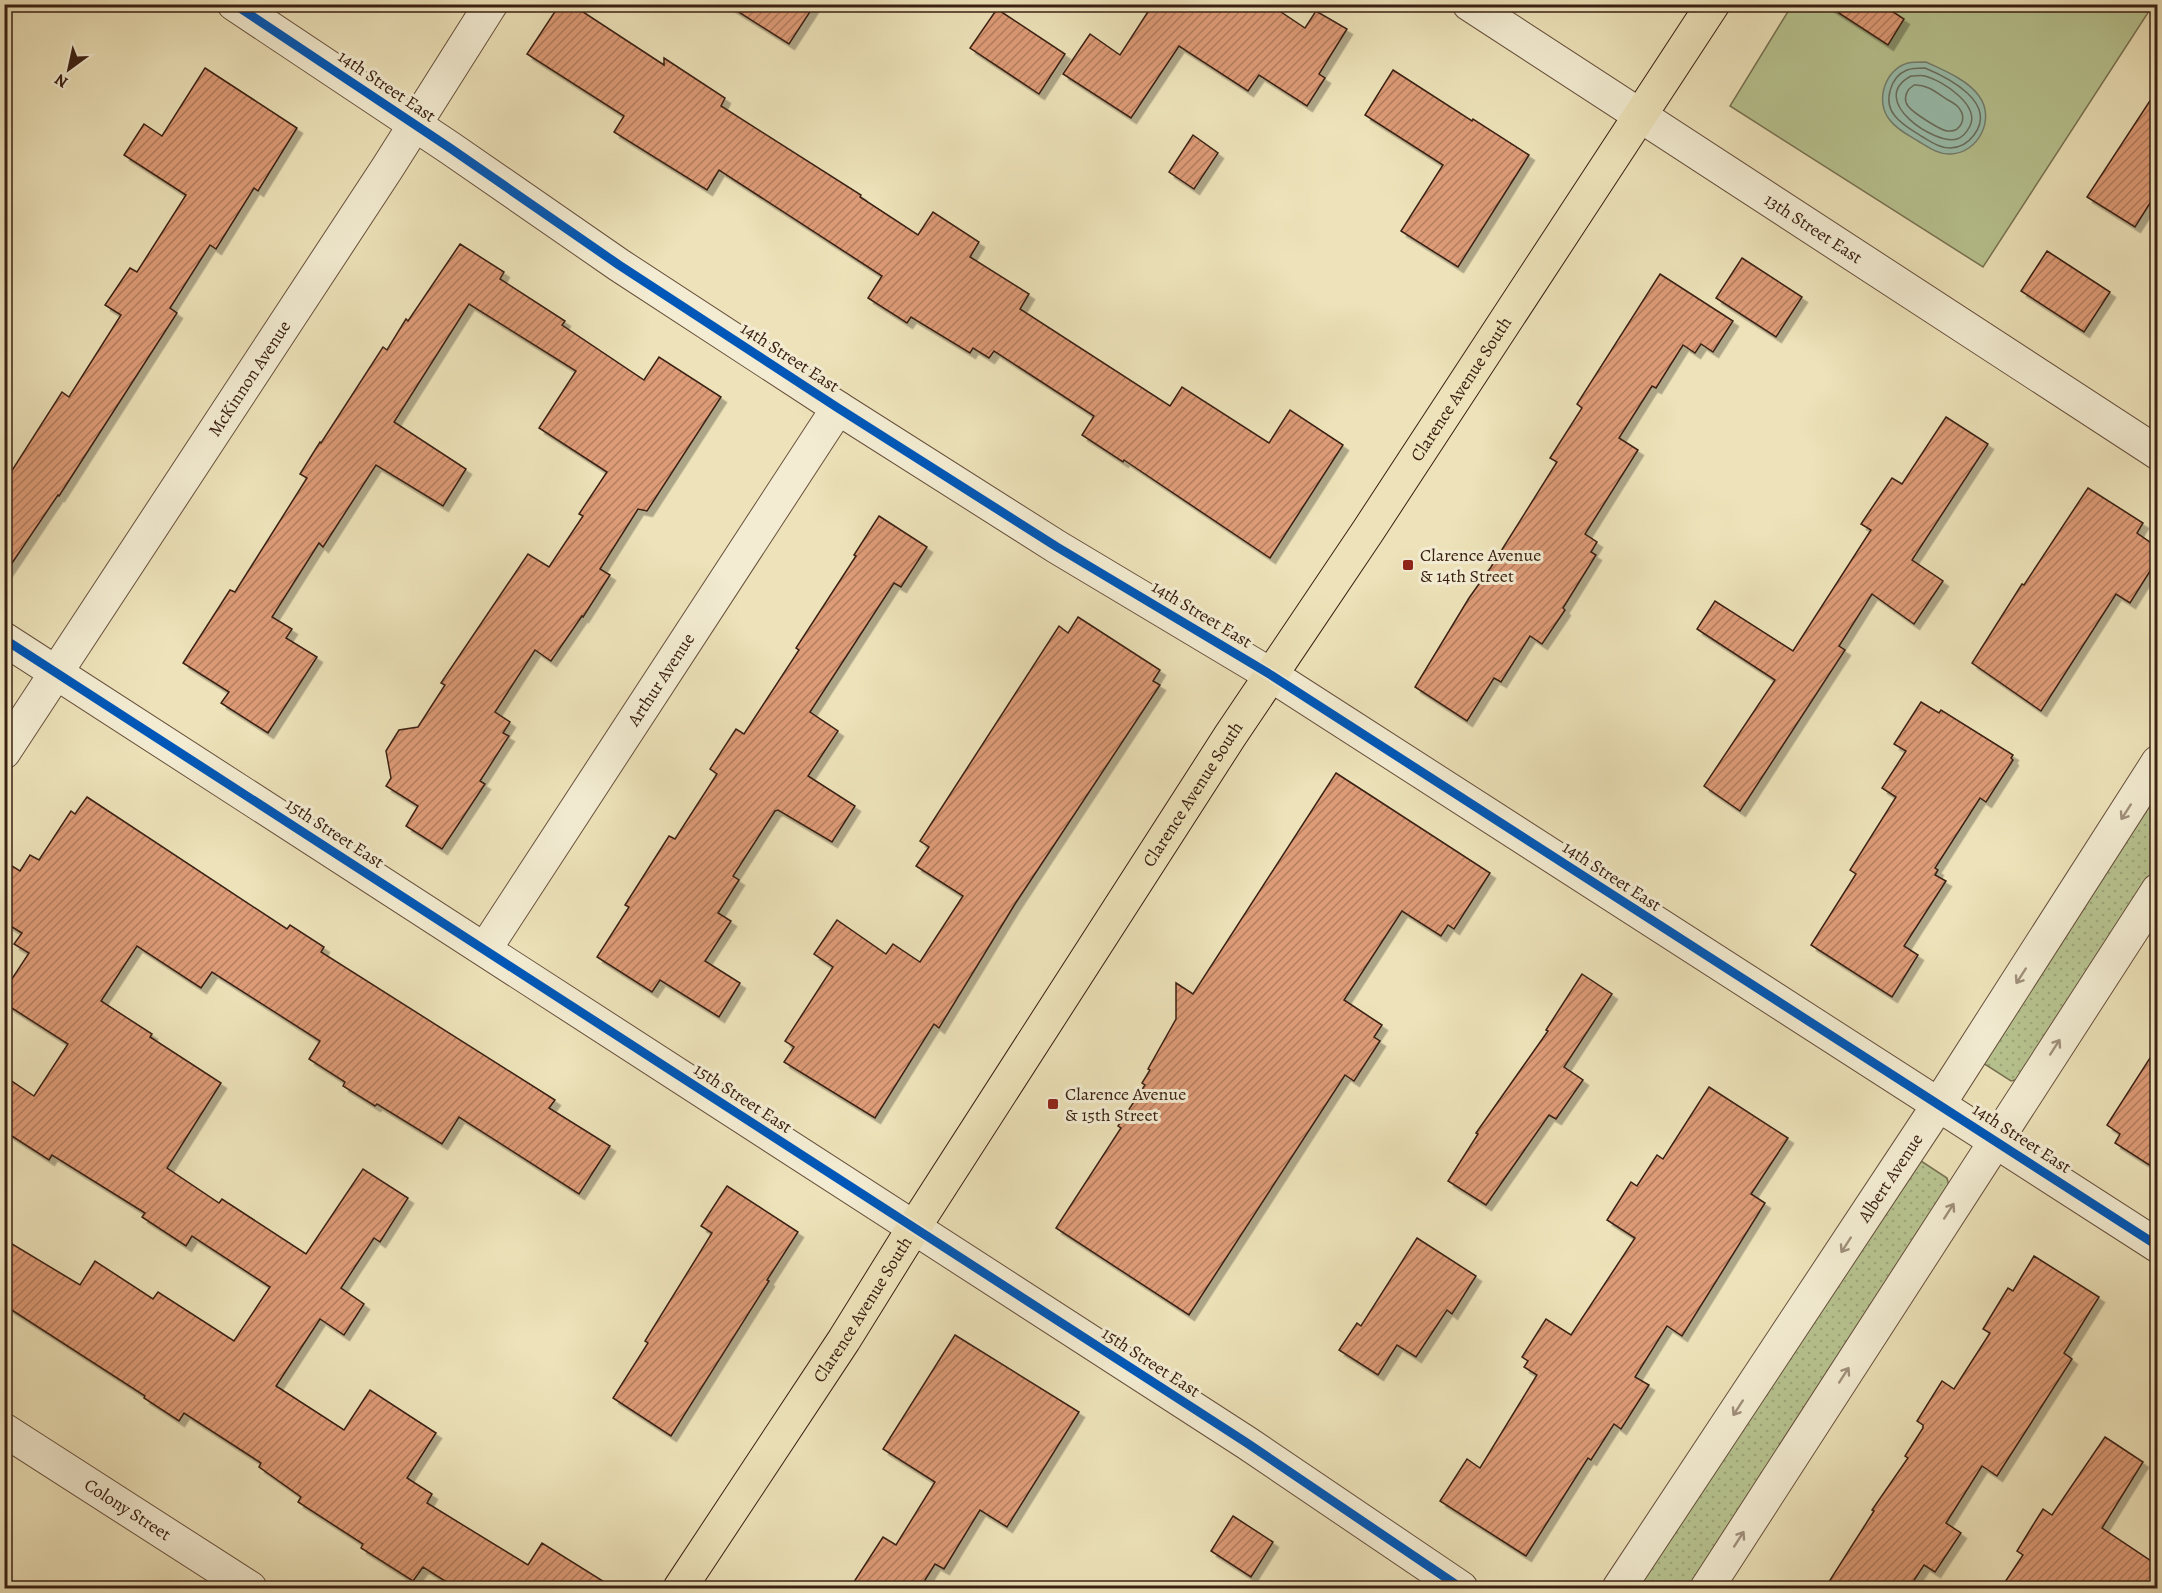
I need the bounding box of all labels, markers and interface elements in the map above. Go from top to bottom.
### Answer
north arrow [39,39,99,99]
street label: 14th Street East [333,44,441,128]
text: N [50,68,72,93]
street label: 13th Street East [1760,188,1867,269]
street label: Clarence Avenue South [1405,312,1517,466]
street label: McKinnon Avenue [202,316,296,441]
street label: 14th Street East [736,316,844,398]
place label: Clarence Avenue & 14th Street [1420,543,1541,588]
marker: Clarence Avenue & 14th Street [1401,558,1415,572]
street label: 14th Street East [1147,575,1257,653]
street label: Arthur Avenue [621,628,700,731]
street label: Clarence Avenue South [1137,716,1249,872]
street label: 15th Street East [281,792,389,874]
one-way arrow [2120,803,2132,819]
street label: 14th Street East [1558,835,1666,917]
one-way arrow [2014,967,2026,984]
one-way arrow [2049,1039,2062,1056]
street label: 15th Street East [689,1057,797,1139]
place label: Clarence Avenue & 15th Street [1065,1082,1186,1127]
marker: Clarence Avenue & 15th Street [1046,1097,1060,1111]
street label: 14th Street East [1968,1097,2076,1179]
street label: Albert Avenue [1852,1128,1928,1228]
one-way arrow [1944,1203,1956,1220]
street label: Clarence Avenue South [807,1231,918,1387]
one-way arrow [1839,1236,1851,1253]
street label: 15th Street East [1097,1321,1205,1403]
one-way arrow [1838,1367,1850,1384]
one-way arrow [1732,1399,1744,1415]
street label: Colony Street [80,1473,176,1546]
one-way arrow [1733,1531,1745,1548]

